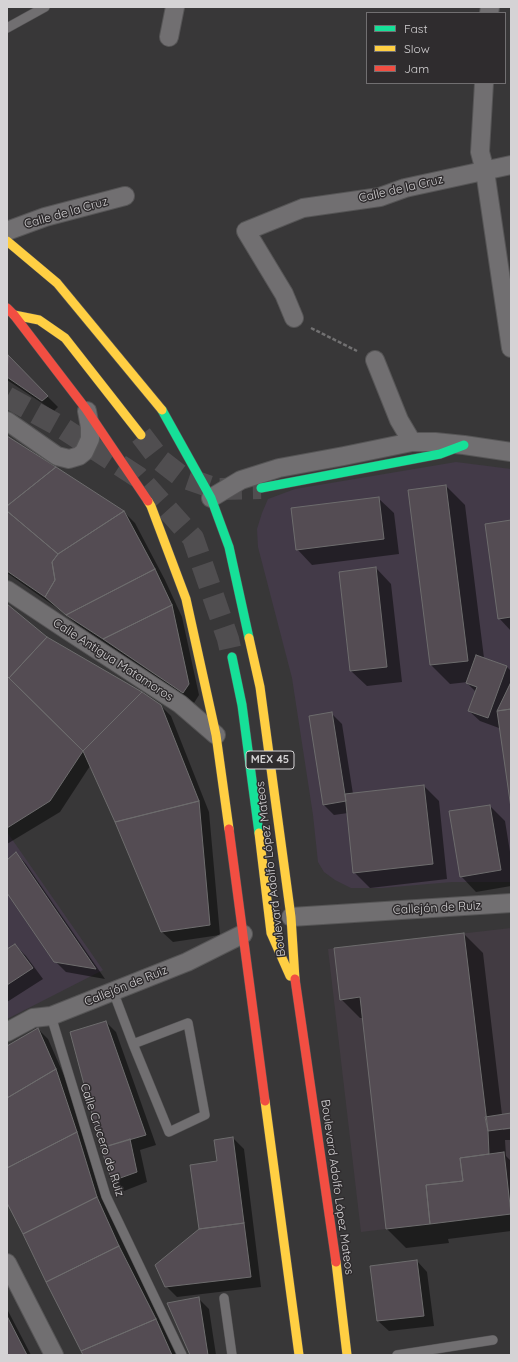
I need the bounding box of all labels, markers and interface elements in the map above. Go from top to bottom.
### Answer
legend [366,12,506,84]
text: Fast [404,21,428,36]
text: Slow [404,41,430,56]
text: Jam [404,61,429,76]
street label: Calle de la Cruz [357,172,445,206]
street label: Calle de la Cruz [23,194,109,232]
street label: Calle Antigua Matamoros [50,616,176,704]
road number: MEX 45 [246,751,294,769]
street label: Boulevard Adolfo López Mateos [253,780,289,958]
street label: Callejón de Ruiz [392,898,482,918]
street label: Callejón de Ruiz [82,963,170,1009]
street label: Calle Crucero de Ruiz [77,1082,127,1198]
street label: Boulevard Adolfo López Mateos [318,1098,356,1276]

